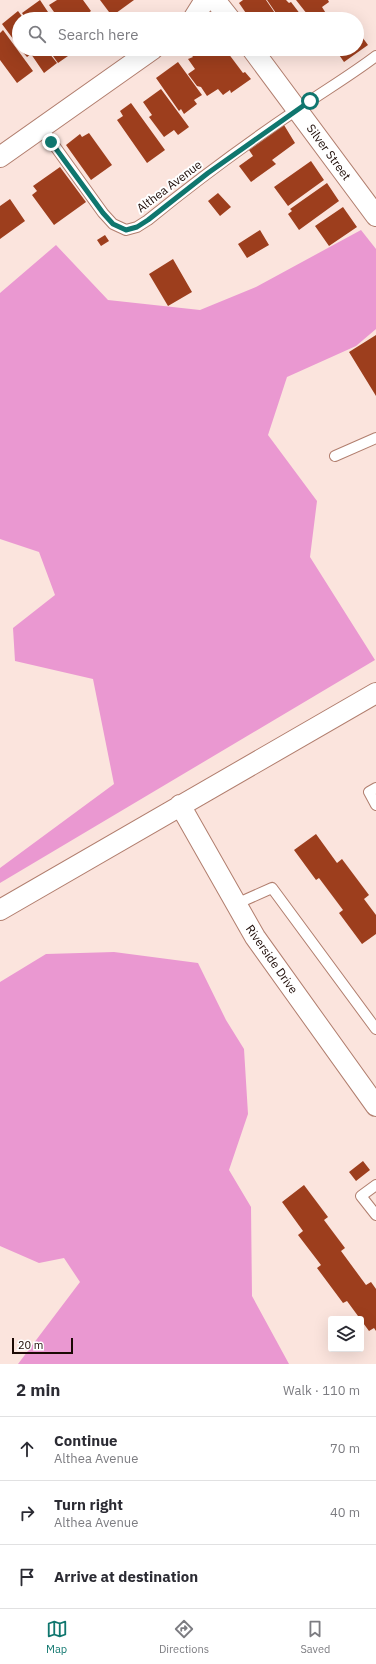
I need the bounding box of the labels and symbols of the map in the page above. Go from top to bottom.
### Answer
route start [301,92,319,110]
street label: Silver Street [304,121,354,183]
route end [42,133,60,151]
street label: Althea Avenue [133,156,205,215]
street label: Riverside Drive [243,922,301,997]
scale bar [12,1336,73,1355]

